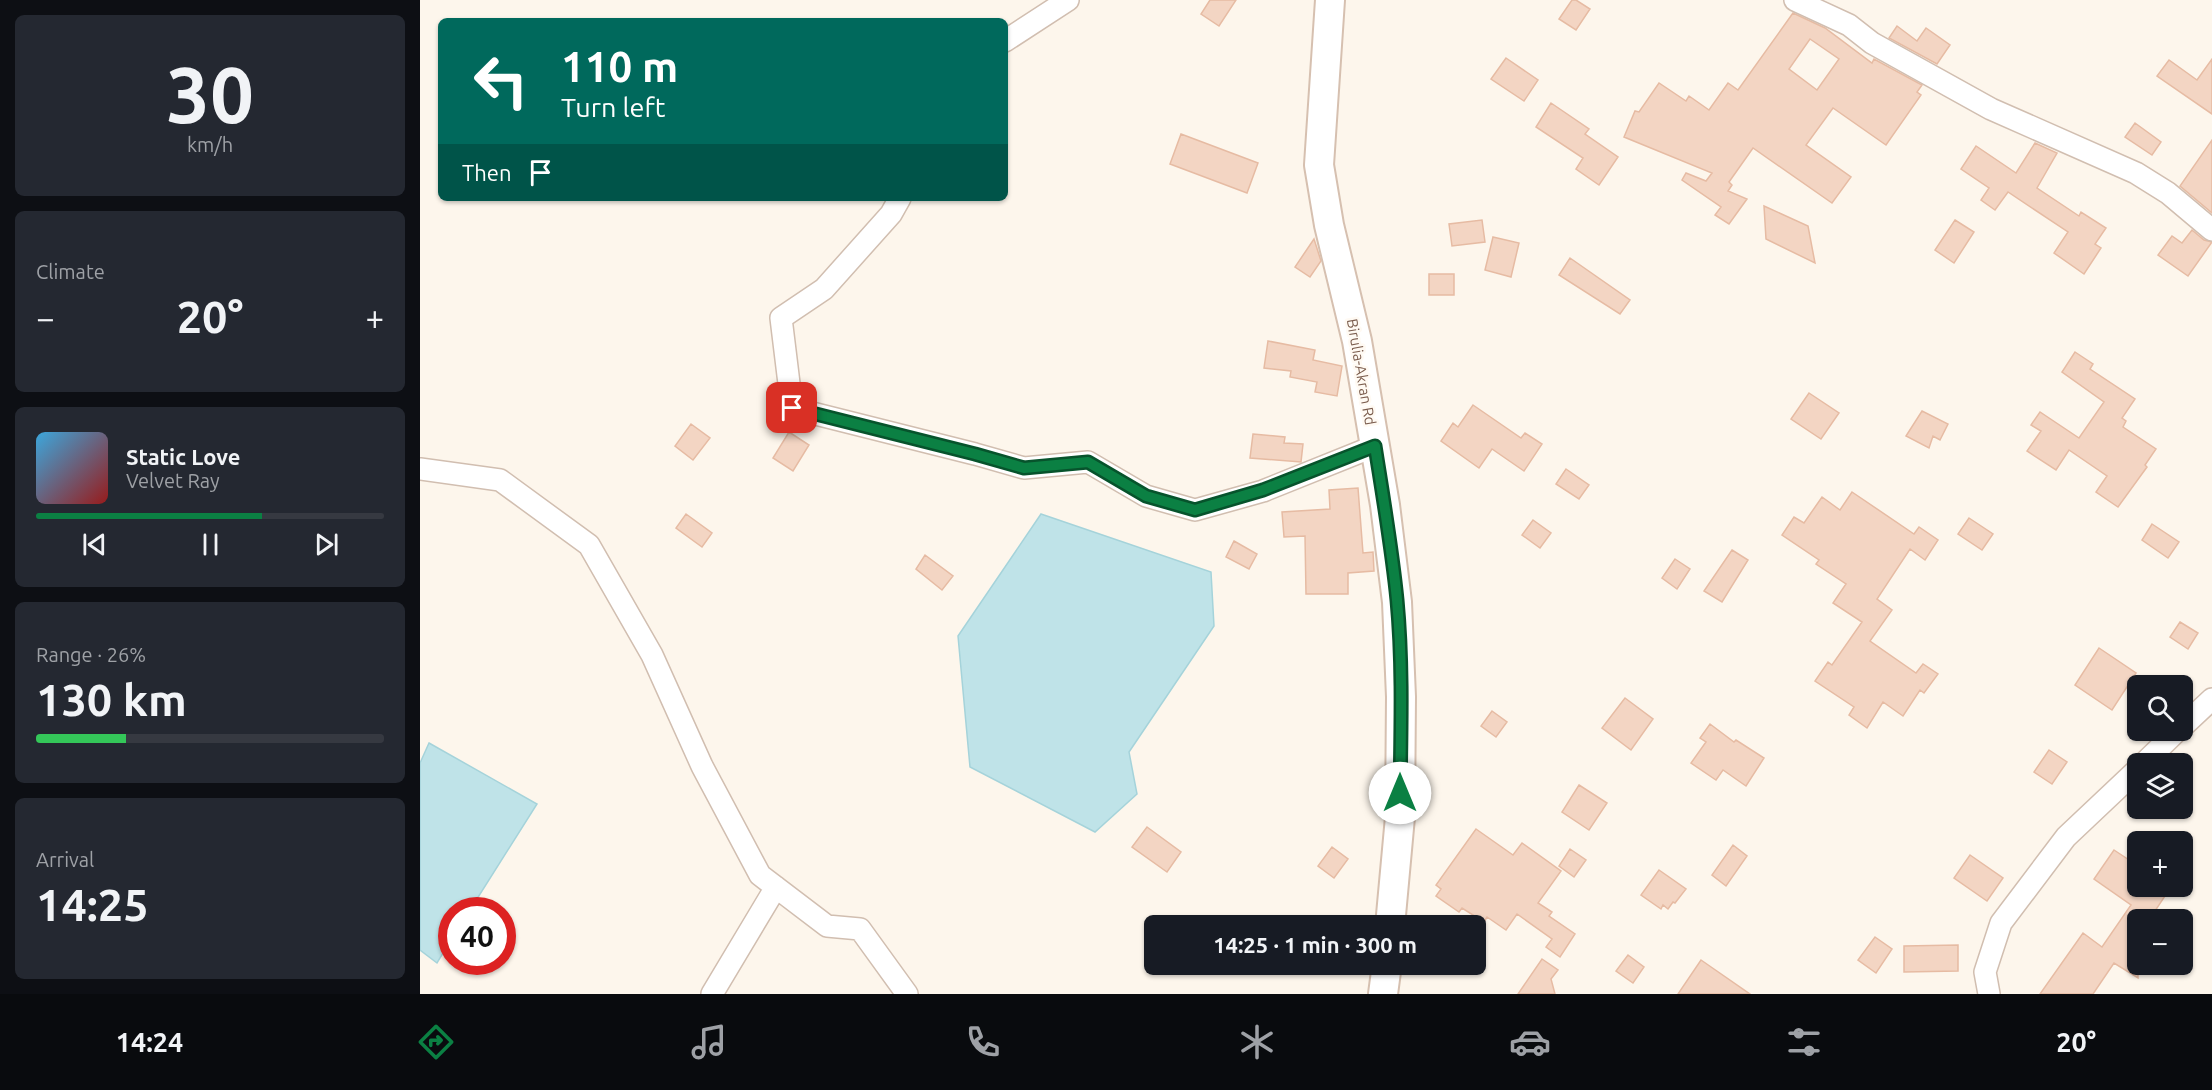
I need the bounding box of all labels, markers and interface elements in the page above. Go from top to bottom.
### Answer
icon: left [462,42,540,120]
text: 110 m [561,43,678,90]
text: 30 [166,50,254,138]
text: Turn left [561,92,665,122]
text: km/h [187,133,233,156]
icon: arrive [524,156,557,189]
text: Then [462,160,512,185]
text: Climate [36,260,105,283]
text: 20° [177,291,243,342]
text: − [36,299,55,336]
text: + [365,299,384,336]
street label: Birulia-Akran Rd [1344,317,1379,426]
pin [766,382,817,433]
icon: arrive [775,391,808,424]
text: Static Love [126,444,241,469]
text: Velvet Ray [126,469,220,492]
icon: previous [78,528,111,561]
icon: pause [194,528,227,561]
icon: next [310,528,343,561]
text: Range · 26% [36,643,146,666]
text: 130 km [36,674,187,725]
map controls [2127,675,2193,975]
button: search [2127,675,2193,741]
button: layers [2127,753,2193,819]
position arrow [1368,761,1432,825]
button: + [2127,831,2193,897]
text: Arrival [36,848,94,871]
text: 14:25 [36,879,149,930]
speed limit sign: 40 [438,897,516,975]
button: − [2127,909,2193,975]
text: 14:25 · 1 min · 300 m [1213,932,1417,957]
icon: directions [415,1021,457,1063]
icon: music [688,1021,730,1063]
icon: phone [962,1021,1004,1063]
icon: climate [1236,1021,1278,1063]
icon: car [1509,1021,1551,1063]
icon: filters [1783,1021,1825,1063]
text: 14:24 [116,1027,183,1057]
text: 20° [2056,1027,2096,1057]

